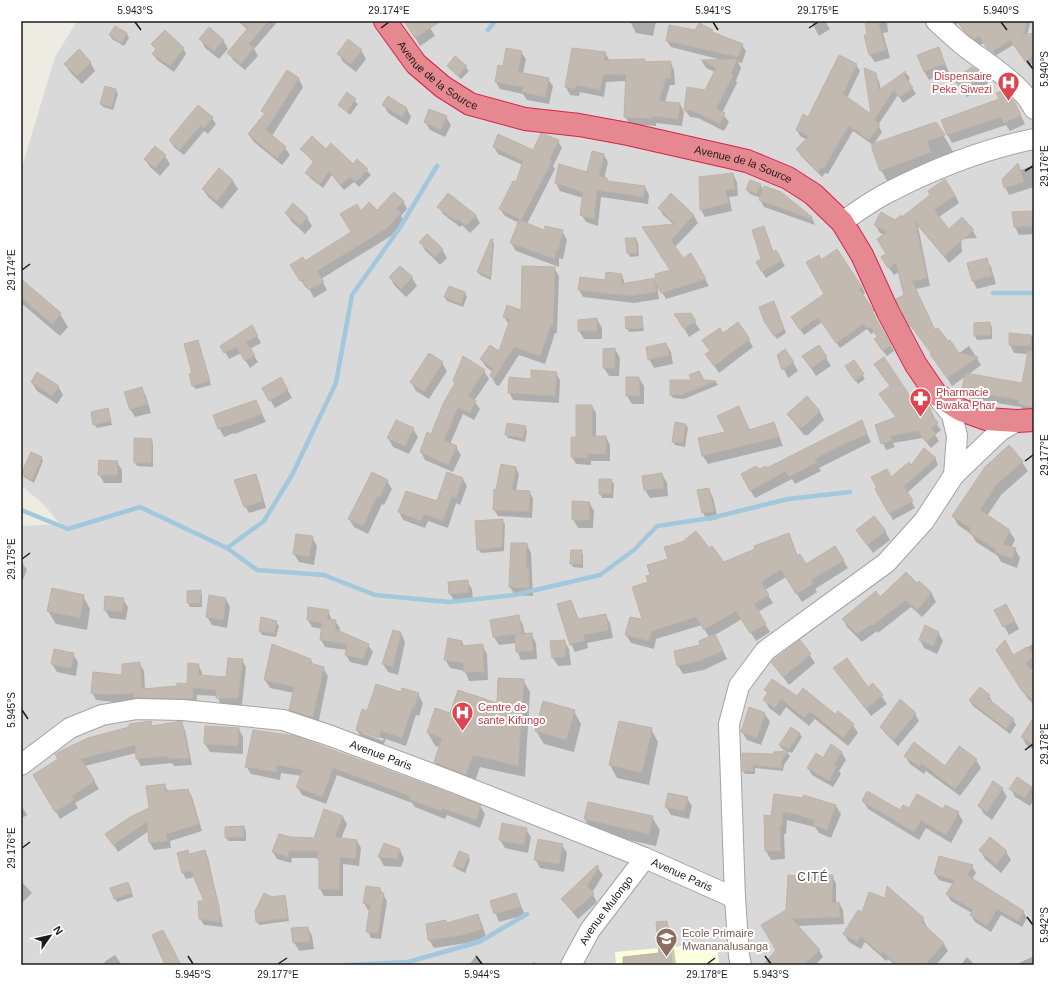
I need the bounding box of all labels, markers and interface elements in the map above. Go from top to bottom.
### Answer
text: 5.943°S [117,5,153,16]
text: 29.174°E [368,5,410,16]
text: 5.941°S [695,5,731,16]
text: 29.175°E [797,5,839,16]
text: 5.940°S [983,5,1019,16]
street label: Avenue de la Source [395,39,479,112]
text: 5.940°S [1039,51,1050,87]
hospital icon: Dispensaire Peke Siwezi [995,69,1021,102]
place label: Dispensaire Peke Siwezi [932,70,992,95]
street label: Avenue de la Source [693,143,795,185]
text: 29.176°E [1039,145,1050,187]
text: 29.174°E [6,249,17,291]
pharmacy icon: Pharmacie Bwaka Phar [908,385,934,418]
place label: Pharmacie Bwaka Phar [936,386,996,411]
text: 29.177°E [1039,434,1050,476]
text: 29.175°E [6,538,17,580]
text: 5.945°S [6,692,17,728]
hospital icon: Centre de sante Kifungo [449,700,475,733]
place label: Centre de sante Kifungo [478,701,545,726]
text: 29.178°E [1039,723,1050,765]
street label: Avenue Paris [348,738,414,772]
text: 29.176°E [6,827,17,869]
street label: Avenue Paris [650,856,715,893]
district label: CITÉ [797,869,829,884]
street label: Avenue Mulongo [577,874,635,947]
text: 5.942°S [1039,907,1050,943]
north arrow [30,916,70,956]
text: N [51,924,66,937]
school or university icon: Ecole Primaire Mwananalusanga [654,926,680,959]
place label: Ecole Primaire Mwananalusanga [682,927,769,952]
text: 5.945°S [175,969,211,980]
text: 29.177°E [257,969,299,980]
text: 5.944°S [464,969,500,980]
text: 29.178°E [686,969,728,980]
text: 5.943°S [753,969,789,980]

